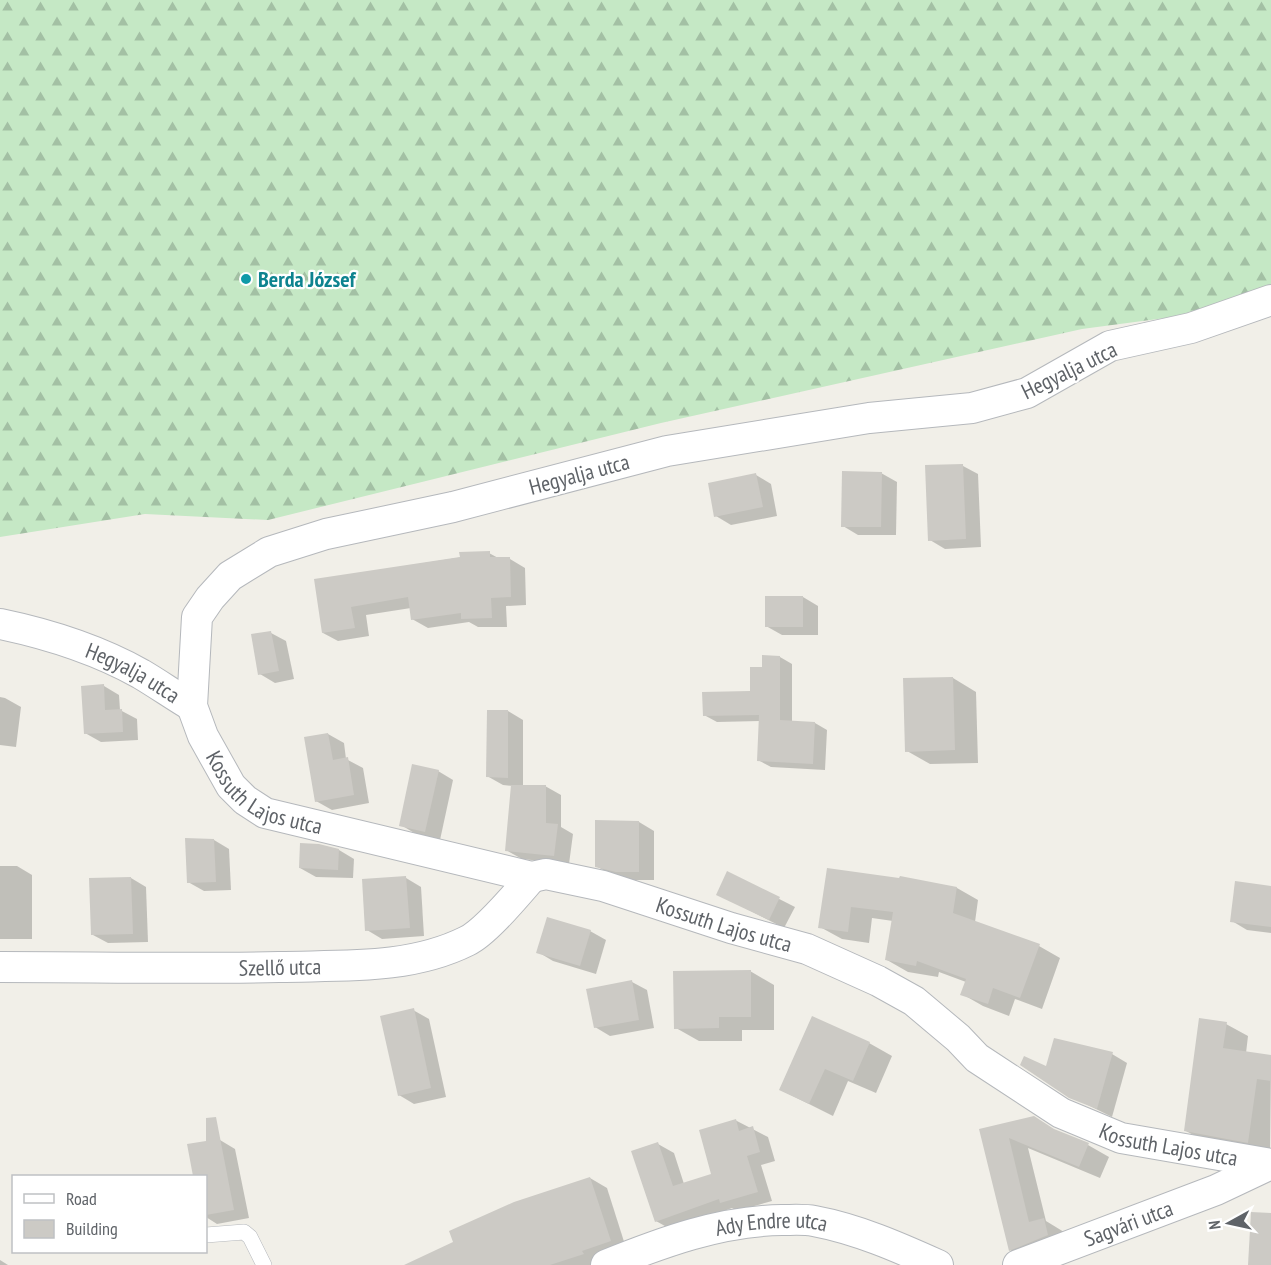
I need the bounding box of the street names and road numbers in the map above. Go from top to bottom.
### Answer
street label: Hegyalja utca [1017,335,1121,405]
street label: Hegyalja utca [526,447,632,501]
street label: Hegyalja utca [82,636,185,709]
street label: Kossuth Lajos utca [200,746,325,840]
street label: Kossuth Lajos utca [653,890,795,958]
street label: Szellő utca [238,952,321,982]
street label: Kossuth Lajos utca [1095,1117,1240,1172]
street label: Sagvári utca [1080,1194,1177,1253]
street label: Ady Endre utca [713,1206,830,1242]

